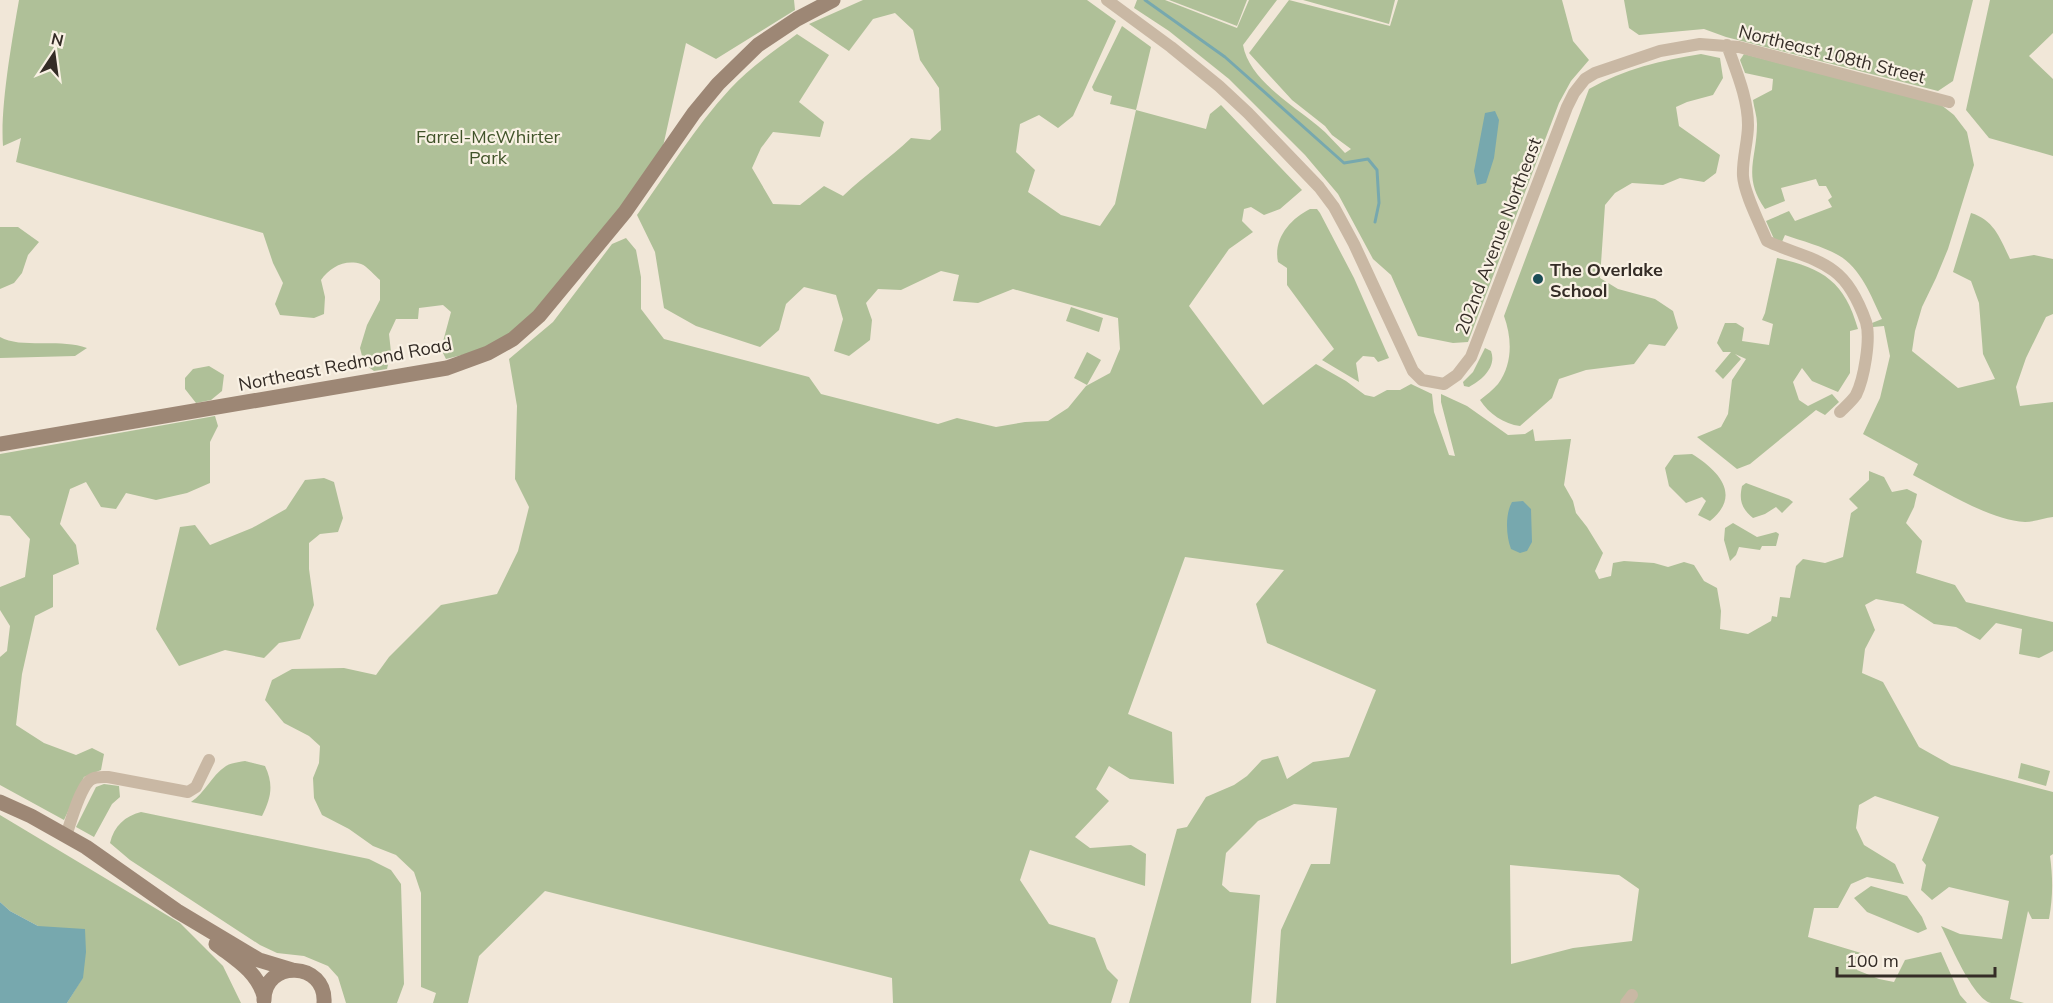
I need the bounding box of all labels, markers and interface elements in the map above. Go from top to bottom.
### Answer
street label: Northeast 108th Street [1736,20,1928,88]
north arrow [24,24,84,84]
text: N [49,28,66,50]
park label: Farrel-McWhirter Park [416,125,560,169]
street label: 202nd Avenue Northeast [1450,134,1546,338]
place label: The Overlake School [1550,258,1663,302]
marker: The Overlake School [1531,272,1545,286]
street label: Northeast Redmond Road [236,332,454,396]
scale bar [1837,940,1994,978]
text: 100 m [1846,949,1899,972]

